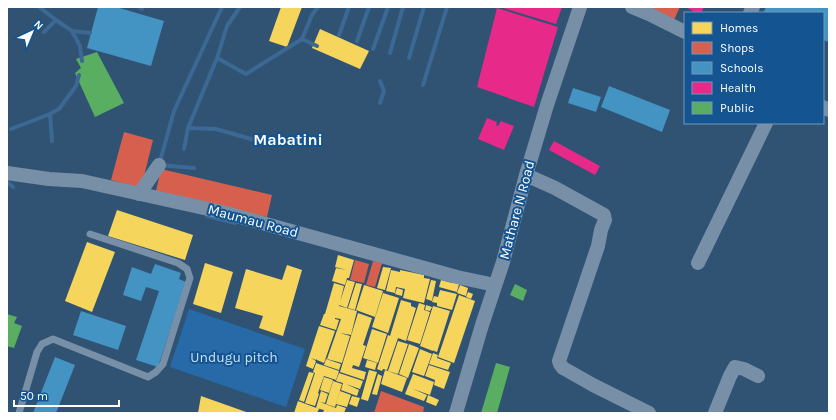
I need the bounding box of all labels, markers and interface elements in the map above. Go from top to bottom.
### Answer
north arrow [12,12,52,52]
legend [684,12,824,124]
text: N [31,18,46,33]
text: Homes [720,21,758,35]
text: Shops [720,41,754,55]
text: Schools [720,61,763,75]
text: Health [720,81,756,95]
text: Public [720,101,754,115]
district label: Mabatini [253,130,323,149]
street label: Mathare N Road [496,159,538,261]
street label: Maumau Road [206,201,300,241]
park label: Undugu pitch [190,349,278,366]
scale bar [14,382,119,408]
text: 50 m [20,389,48,403]

